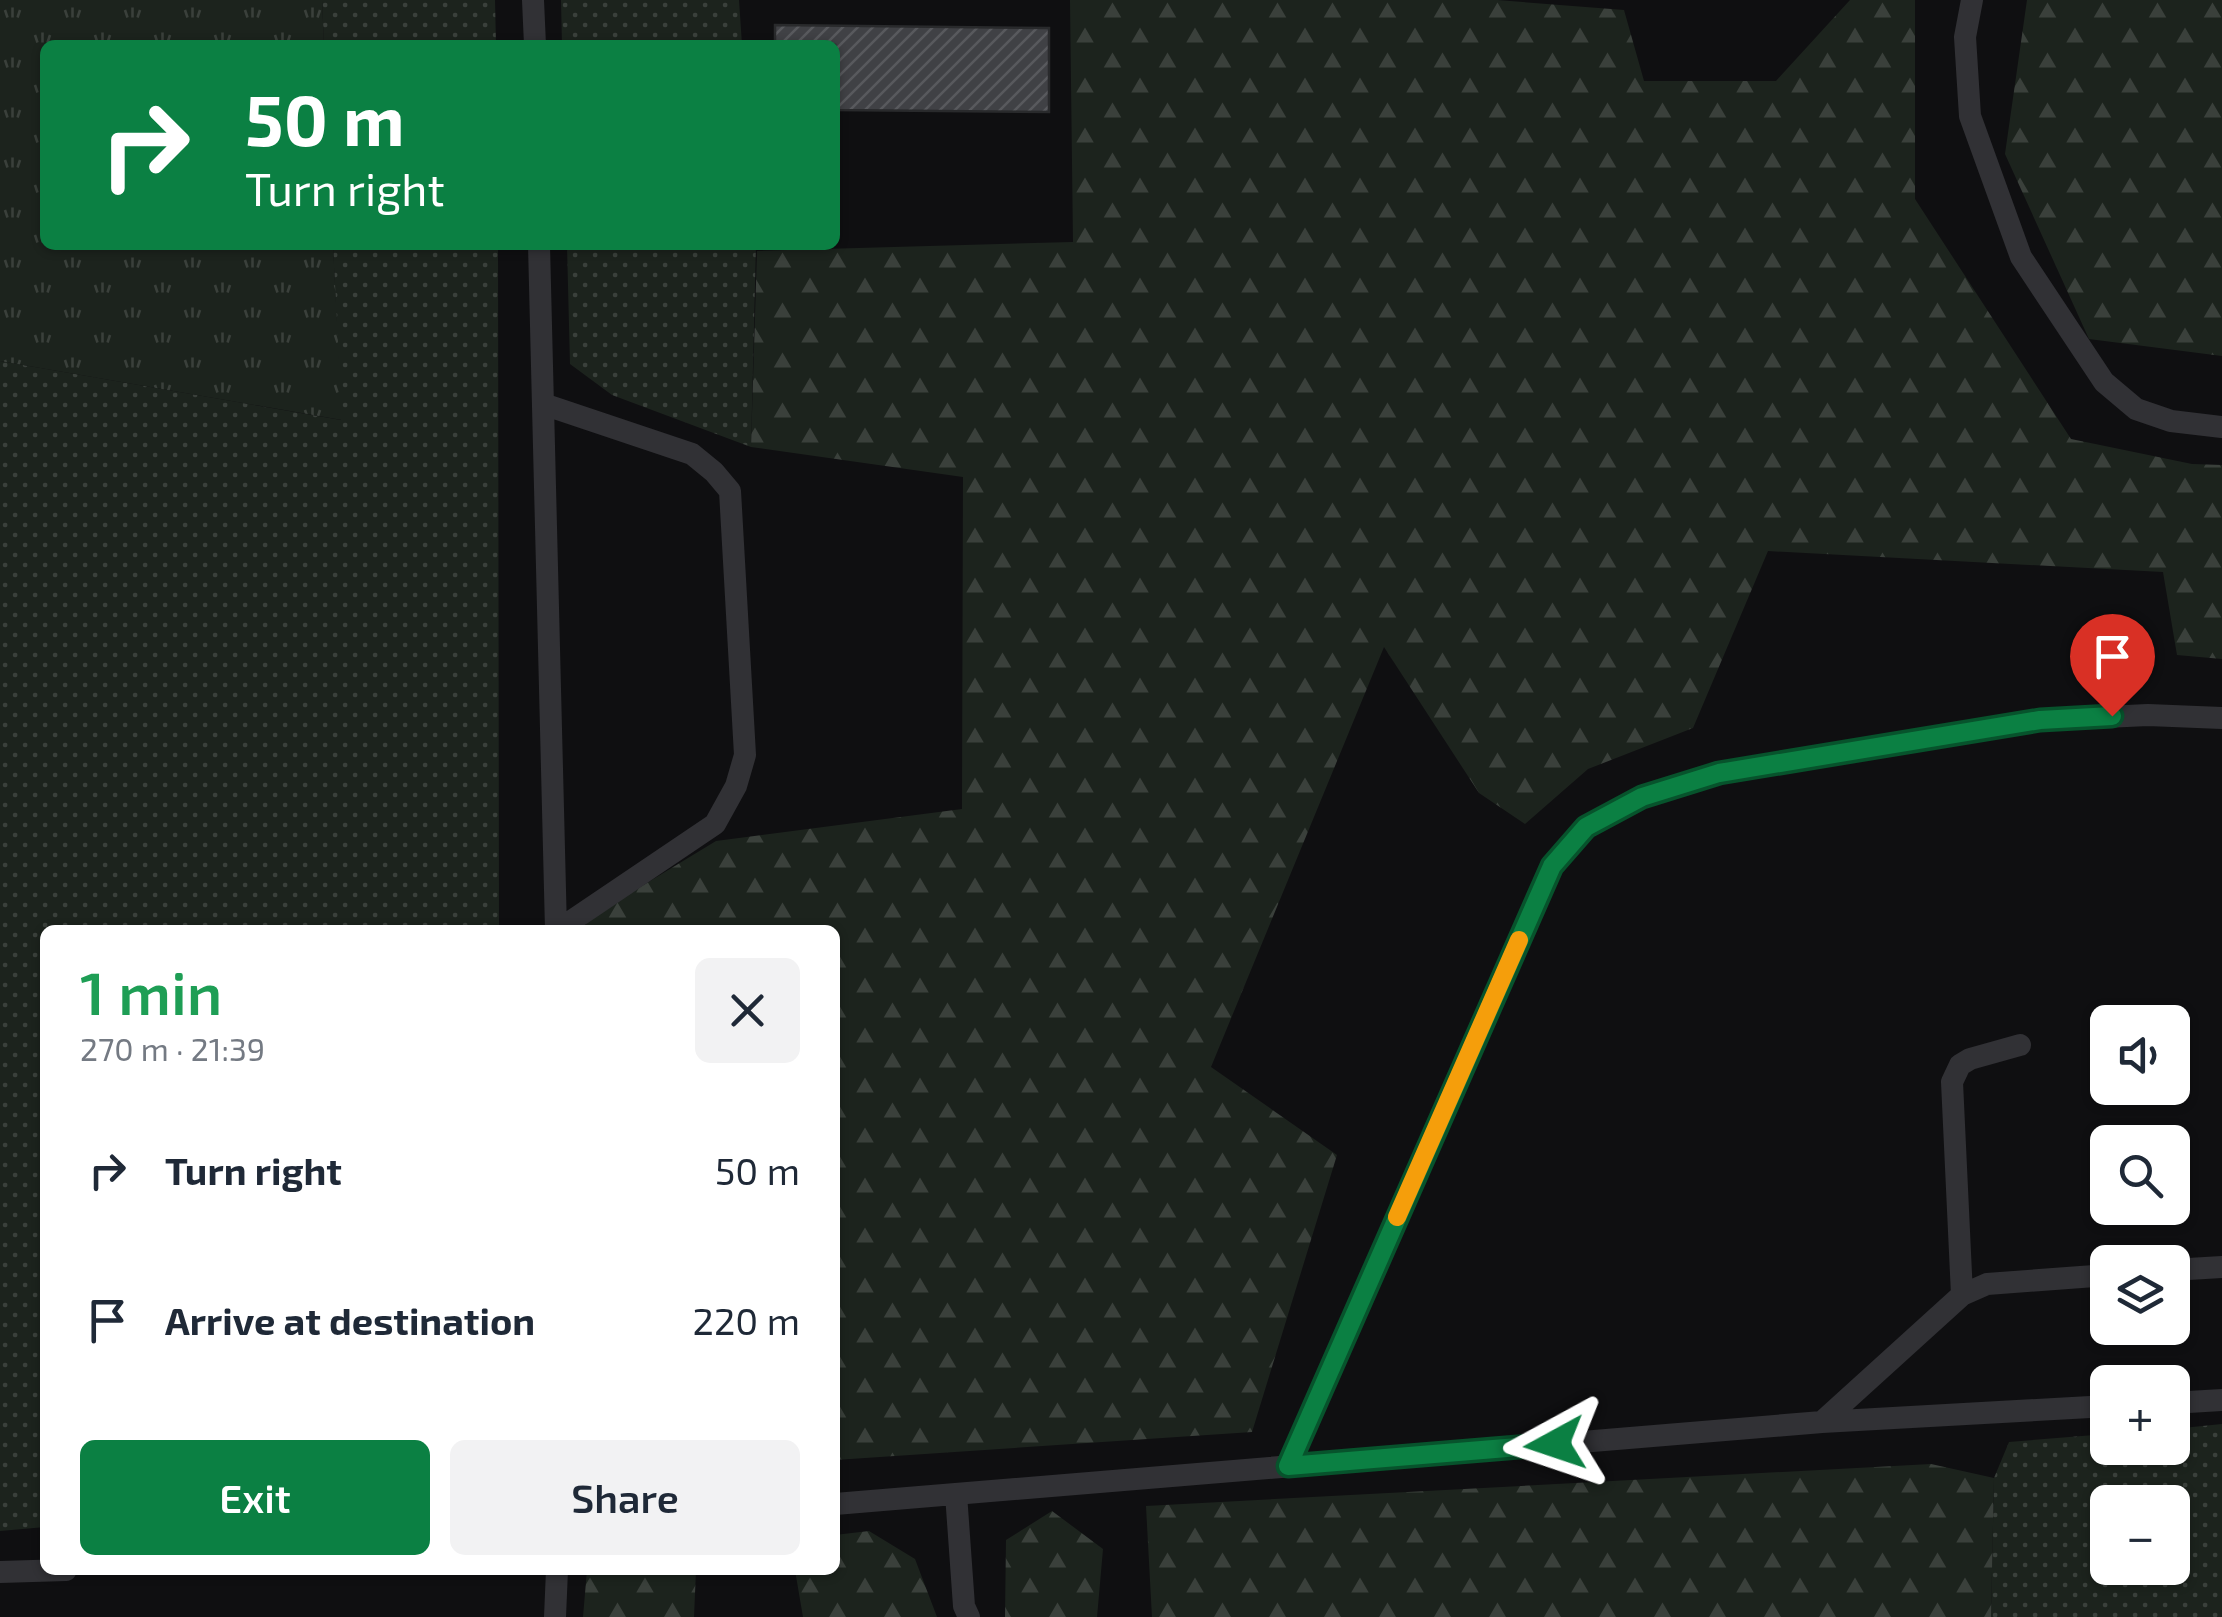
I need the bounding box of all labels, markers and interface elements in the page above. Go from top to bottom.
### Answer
text: 50 m [245,76,405,160]
icon: right [80,80,210,210]
text: Turn right [245,161,445,215]
pin [2070,614,2155,717]
icon: arrive [2085,629,2140,684]
text: 1 min [80,955,222,1027]
button: close [695,958,800,1063]
map controls [2090,1005,2190,1585]
button: sound [2090,1005,2190,1105]
text: 270 m · 21:39 [80,1029,265,1067]
button: search [2090,1125,2190,1225]
icon: right [80,1143,135,1198]
text: Turn right [165,1147,342,1193]
text: 50 m [715,1147,800,1193]
button: layers [2090,1245,2190,1345]
icon: arrive [80,1293,135,1348]
text: Arrive at destination [165,1297,535,1343]
text: 220 m [693,1297,800,1343]
button: + [2090,1365,2190,1465]
position arrow [1503,1392,1607,1496]
button: Exit [80,1440,430,1555]
button: Share [450,1440,800,1555]
button: − [2090,1485,2190,1585]

